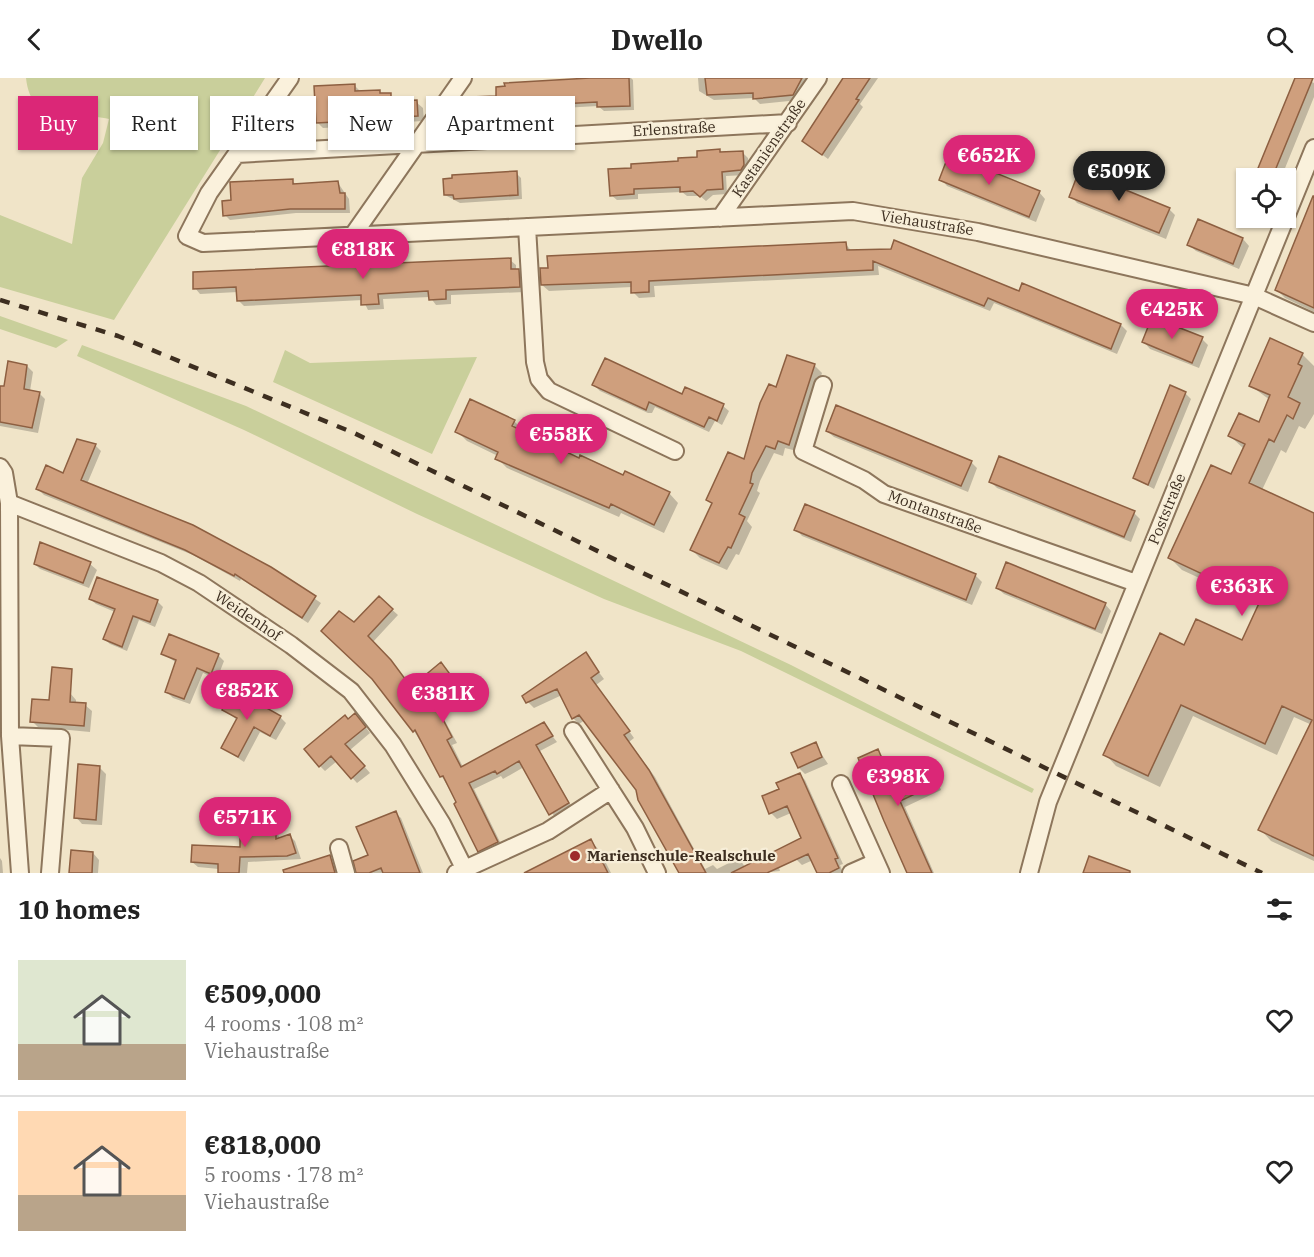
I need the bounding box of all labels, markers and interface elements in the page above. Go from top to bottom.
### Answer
text: Dwello [611,22,703,57]
icon: back [18,23,51,56]
icon: search [1263,23,1296,56]
street label: Kastanienstraße [727,95,810,201]
chip: Buy [18,96,98,150]
chip: Rent [110,96,198,150]
chip: Filters [210,96,316,150]
chip: New [328,96,414,150]
chip: Apartment [426,96,575,150]
street label: Erlenstraße [632,117,716,140]
pin: €652K [947,135,1031,186]
text: €652K [957,141,1021,168]
pin: €509K [1077,151,1161,202]
text: €509K [1087,157,1151,184]
map controls [1236,168,1296,228]
button: locate [1236,168,1296,228]
street label: Viehaustraße [879,206,975,239]
pin: €818K [321,229,405,280]
text: €818K [331,235,395,262]
pin: €425K [1130,289,1214,340]
text: €425K [1140,295,1204,322]
pin: €558K [519,414,603,465]
text: €558K [529,420,593,447]
street label: Poststraße [1144,470,1189,547]
street label: Montanstraße [885,486,985,537]
pin: €363K [1200,566,1284,617]
text: €363K [1210,572,1274,599]
street label: Weidenhof [211,586,286,645]
pin: €852K [205,670,289,721]
pin: €381K [401,673,485,724]
text: €852K [215,676,279,703]
text: €381K [411,679,475,706]
pin: €398K [856,756,940,807]
text: €398K [866,762,930,789]
pin: €571K [203,797,287,848]
text: €571K [213,803,277,830]
place label: Marienschule-Realschule [587,846,776,865]
marker: Marienschule-Realschule [568,849,582,863]
text: 10 homes [18,892,140,926]
icon: filters [1263,893,1296,926]
text: €509,000 [204,976,321,1010]
icon: home [66,984,138,1056]
icon: heart [1263,1004,1296,1037]
text: 4 rooms · 108 m² [204,1010,363,1037]
text: Viehaustraße [204,1037,330,1064]
text: €818,000 [204,1127,321,1161]
icon: home [66,1135,138,1207]
icon: heart [1263,1155,1296,1188]
text: 5 rooms · 178 m² [204,1161,363,1188]
text: Viehaustraße [204,1188,330,1215]

